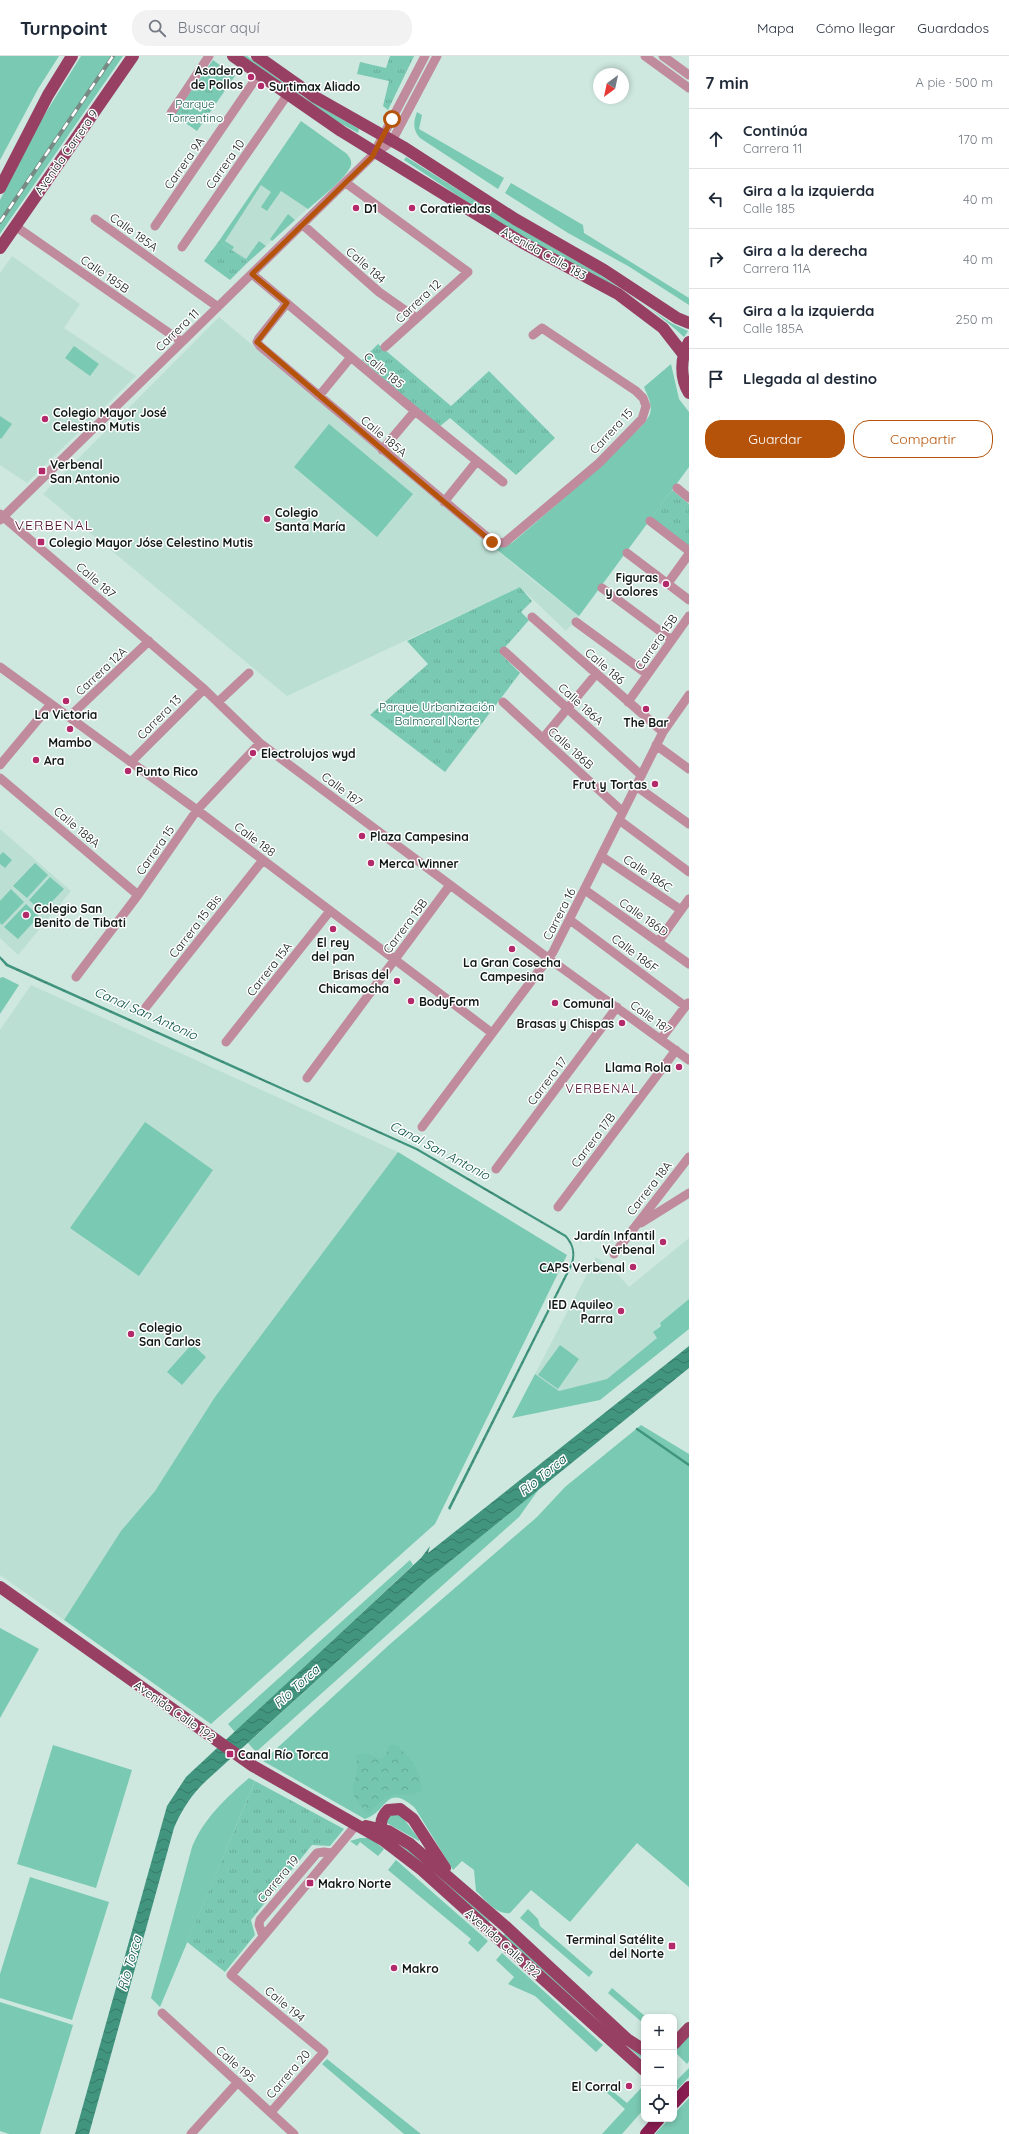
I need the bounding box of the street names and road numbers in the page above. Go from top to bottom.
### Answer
street label: Avenida Carrera 9 [31,106,101,197]
street label: Carrera 9A [161,134,208,192]
street label: Carrera 10 [202,136,248,192]
street label: Calle 185A [107,210,161,255]
street label: Avenida Calle 183 [499,223,589,283]
street label: Calle 184 [343,244,389,286]
street label: Calle 185B [78,252,132,296]
street label: Carrera 12 [392,276,444,326]
street label: Carrera 11 [152,306,202,354]
street label: Calle 185 [361,349,407,391]
street label: Carrera 15 [586,405,636,457]
street label: Calle 185A [358,412,410,460]
street label: Calle 187 [73,559,119,601]
street label: Carrera 15B [631,611,681,673]
street label: Carrera 12A [72,643,130,699]
street label: Calle 186 [582,645,628,688]
street label: Calle 186A [555,680,607,728]
street label: Carrera 13 [134,692,184,742]
street label: Calle 186B [545,724,597,772]
street label: Calle 187 [319,769,365,809]
street label: Calle 188A [51,803,103,851]
street label: Calle 188 [231,819,279,859]
street label: Carrera 15 [133,822,177,878]
street label: Calle 186C [621,851,675,895]
street label: Carrera 16 [539,885,579,943]
street label: Carrera 15 Bis [166,891,225,961]
street label: Calle 186D [617,895,672,940]
street label: Carrera 15B [380,896,431,956]
street label: Calle 186F [609,931,662,976]
street label: Carrera 15A [243,939,295,999]
street label: Calle 187 [627,997,675,1037]
street label: Carrera 17 [524,1054,570,1108]
street label: Carrera 17B [568,1110,618,1170]
street label: Carrera 18A [623,1158,675,1218]
street label: Avenida Calle 192 [131,1677,219,1745]
street label: Carrera 19 [254,1852,302,1906]
street label: Avenida Calle 192 [462,1905,544,1981]
street label: Calle 194 [262,1983,308,2025]
street label: Calle 195 [213,2042,259,2086]
street label: Carrera 20 [263,2047,313,2101]

